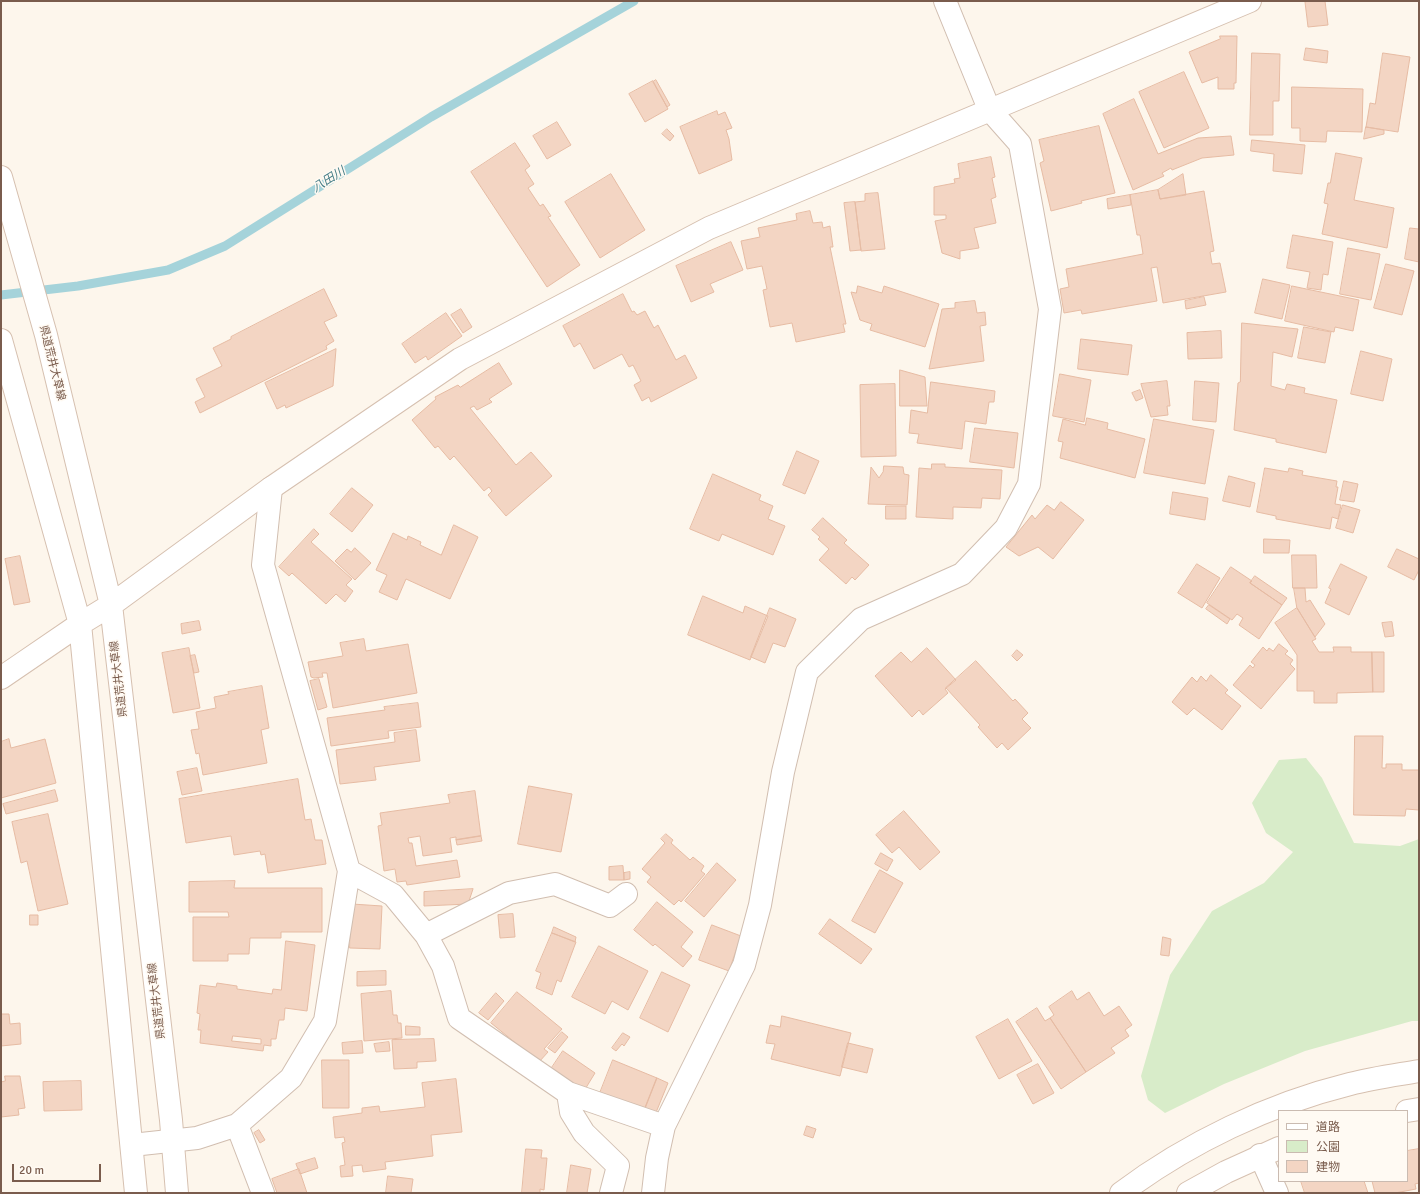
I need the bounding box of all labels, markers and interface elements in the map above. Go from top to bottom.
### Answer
water label: 八田川 [310,164,348,196]
street label: 県道荒井大草線 [36,324,68,402]
street label: 県道荒井大草線 [108,640,130,718]
street label: 県道荒井大草線 [146,962,168,1040]
legend [1278,1110,1408,1182]
text: 道路 [1316,1120,1340,1135]
text: 公園 [1316,1140,1340,1155]
scale bar [14,1156,103,1182]
text: 建物 [1316,1160,1340,1175]
text: 20 m [19,1163,44,1178]

